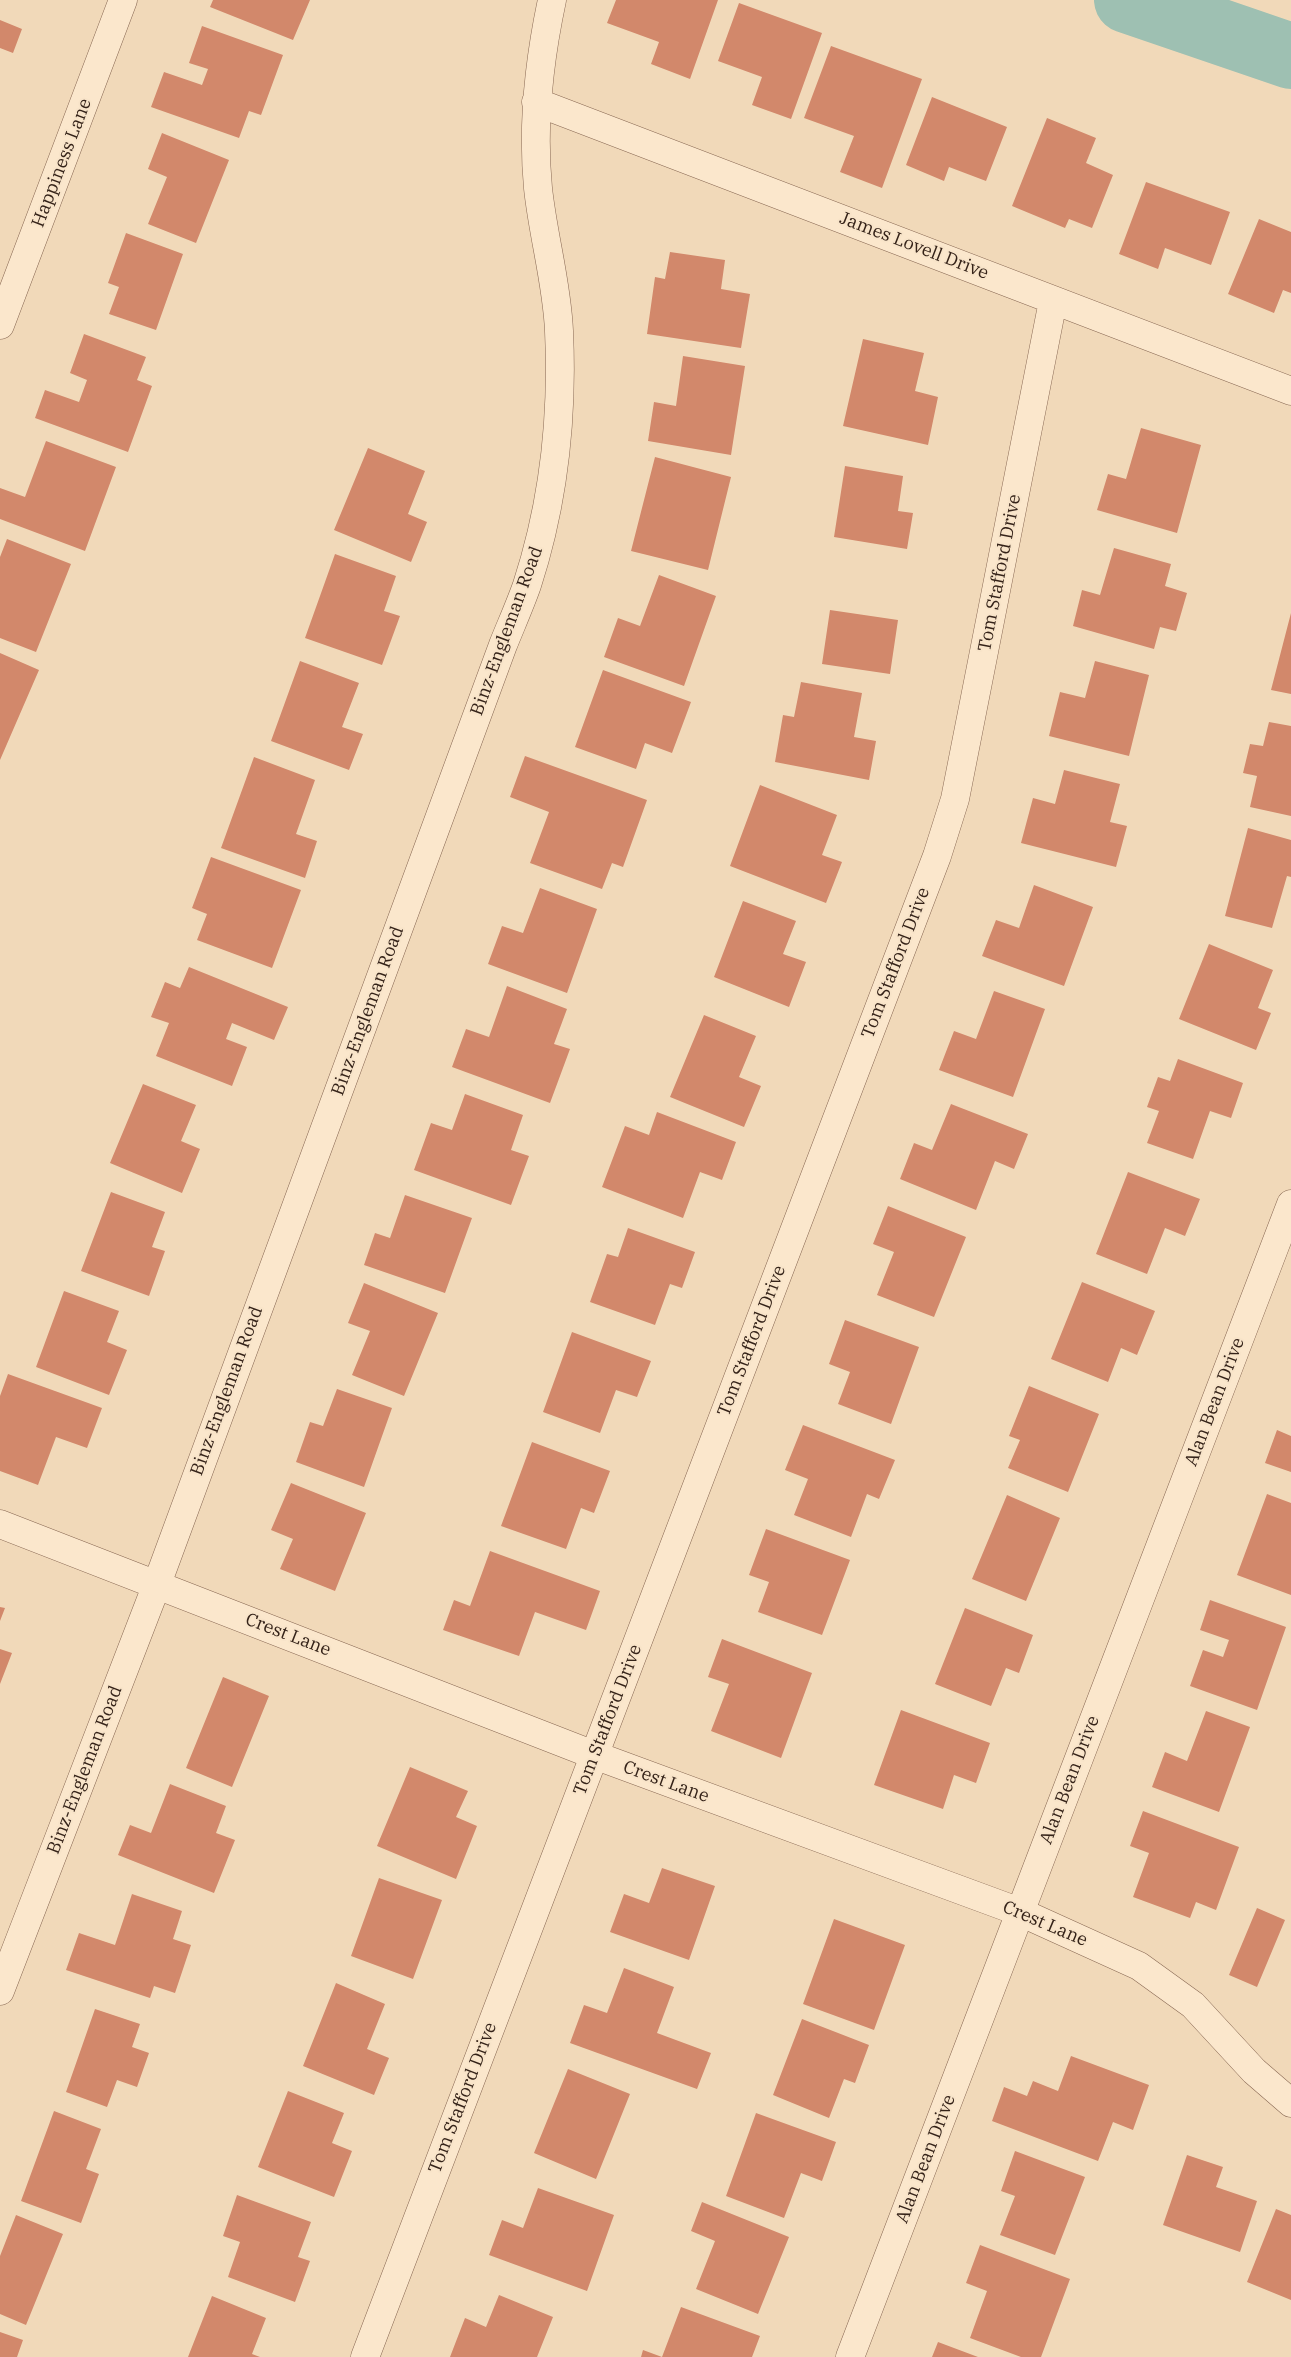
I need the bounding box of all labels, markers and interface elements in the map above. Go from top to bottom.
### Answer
street label: Happiness Lane [28,96,96,230]
street label: James Lovell Drive [836,208,992,284]
street label: Tom Stafford Drive [974,492,1026,654]
street label: Binz-Engleman Road [466,543,548,719]
street label: Tom Stafford Drive [857,884,935,1042]
street label: Binz-Engleman Road [327,923,409,1099]
street label: Tom Stafford Drive [713,1262,791,1420]
street label: Binz-Engleman Road [186,1303,268,1479]
street label: Alan Bean Drive [1181,1335,1249,1469]
street label: Crest Lane [242,1609,334,1661]
street label: Tom Stafford Drive [569,1641,647,1799]
street label: Binz-Engleman Road [43,1683,127,1857]
street label: Alan Bean Drive [1036,1713,1104,1847]
street label: Crest Lane [620,1756,712,1808]
street label: Crest Lane [999,1896,1091,1952]
street label: Tom Stafford Drive [424,2019,502,2177]
street label: Alan Bean Drive [892,2092,960,2226]

